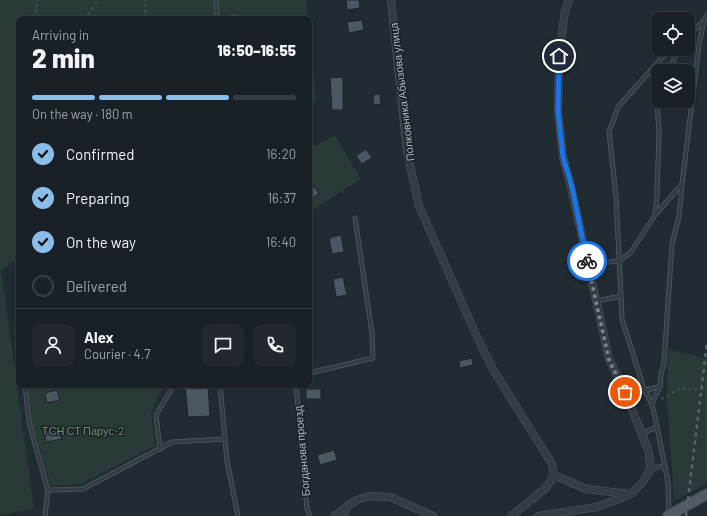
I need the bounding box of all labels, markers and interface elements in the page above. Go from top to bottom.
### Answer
map controls [651,12,695,108]
button: locate [651,12,695,56]
street label: Полковника Абызова улица [386,21,416,162]
text: Arriving in [32,27,89,43]
pin [542,39,576,73]
text: 16:50–16:55 [217,41,296,59]
text: 2 min [32,42,95,73]
icon: home [548,45,570,67]
button: layers [651,64,695,108]
text: On the way · 180 m [32,106,133,122]
icon: check [32,143,54,165]
text: Confirmed [66,145,134,163]
text: 16:20 [266,146,296,162]
icon: check [32,187,54,209]
text: Preparing [66,189,130,207]
text: 16:37 [268,190,296,206]
icon: check [32,231,54,253]
text: On the way [66,233,136,251]
text: 16:40 [266,234,296,250]
courier [567,241,607,281]
icon: bike [576,250,598,272]
text: Delivered [66,277,127,295]
button: person [32,324,74,366]
button: chat [202,324,244,366]
button: phone [254,324,296,366]
text: Alex [84,328,114,346]
text: Courier · 4.7 [84,346,151,362]
pin [608,375,642,409]
icon: bag [614,381,636,403]
street label: Богданова проезд [291,405,312,497]
park label: ТСН СТ Парус-2 [42,424,124,437]

